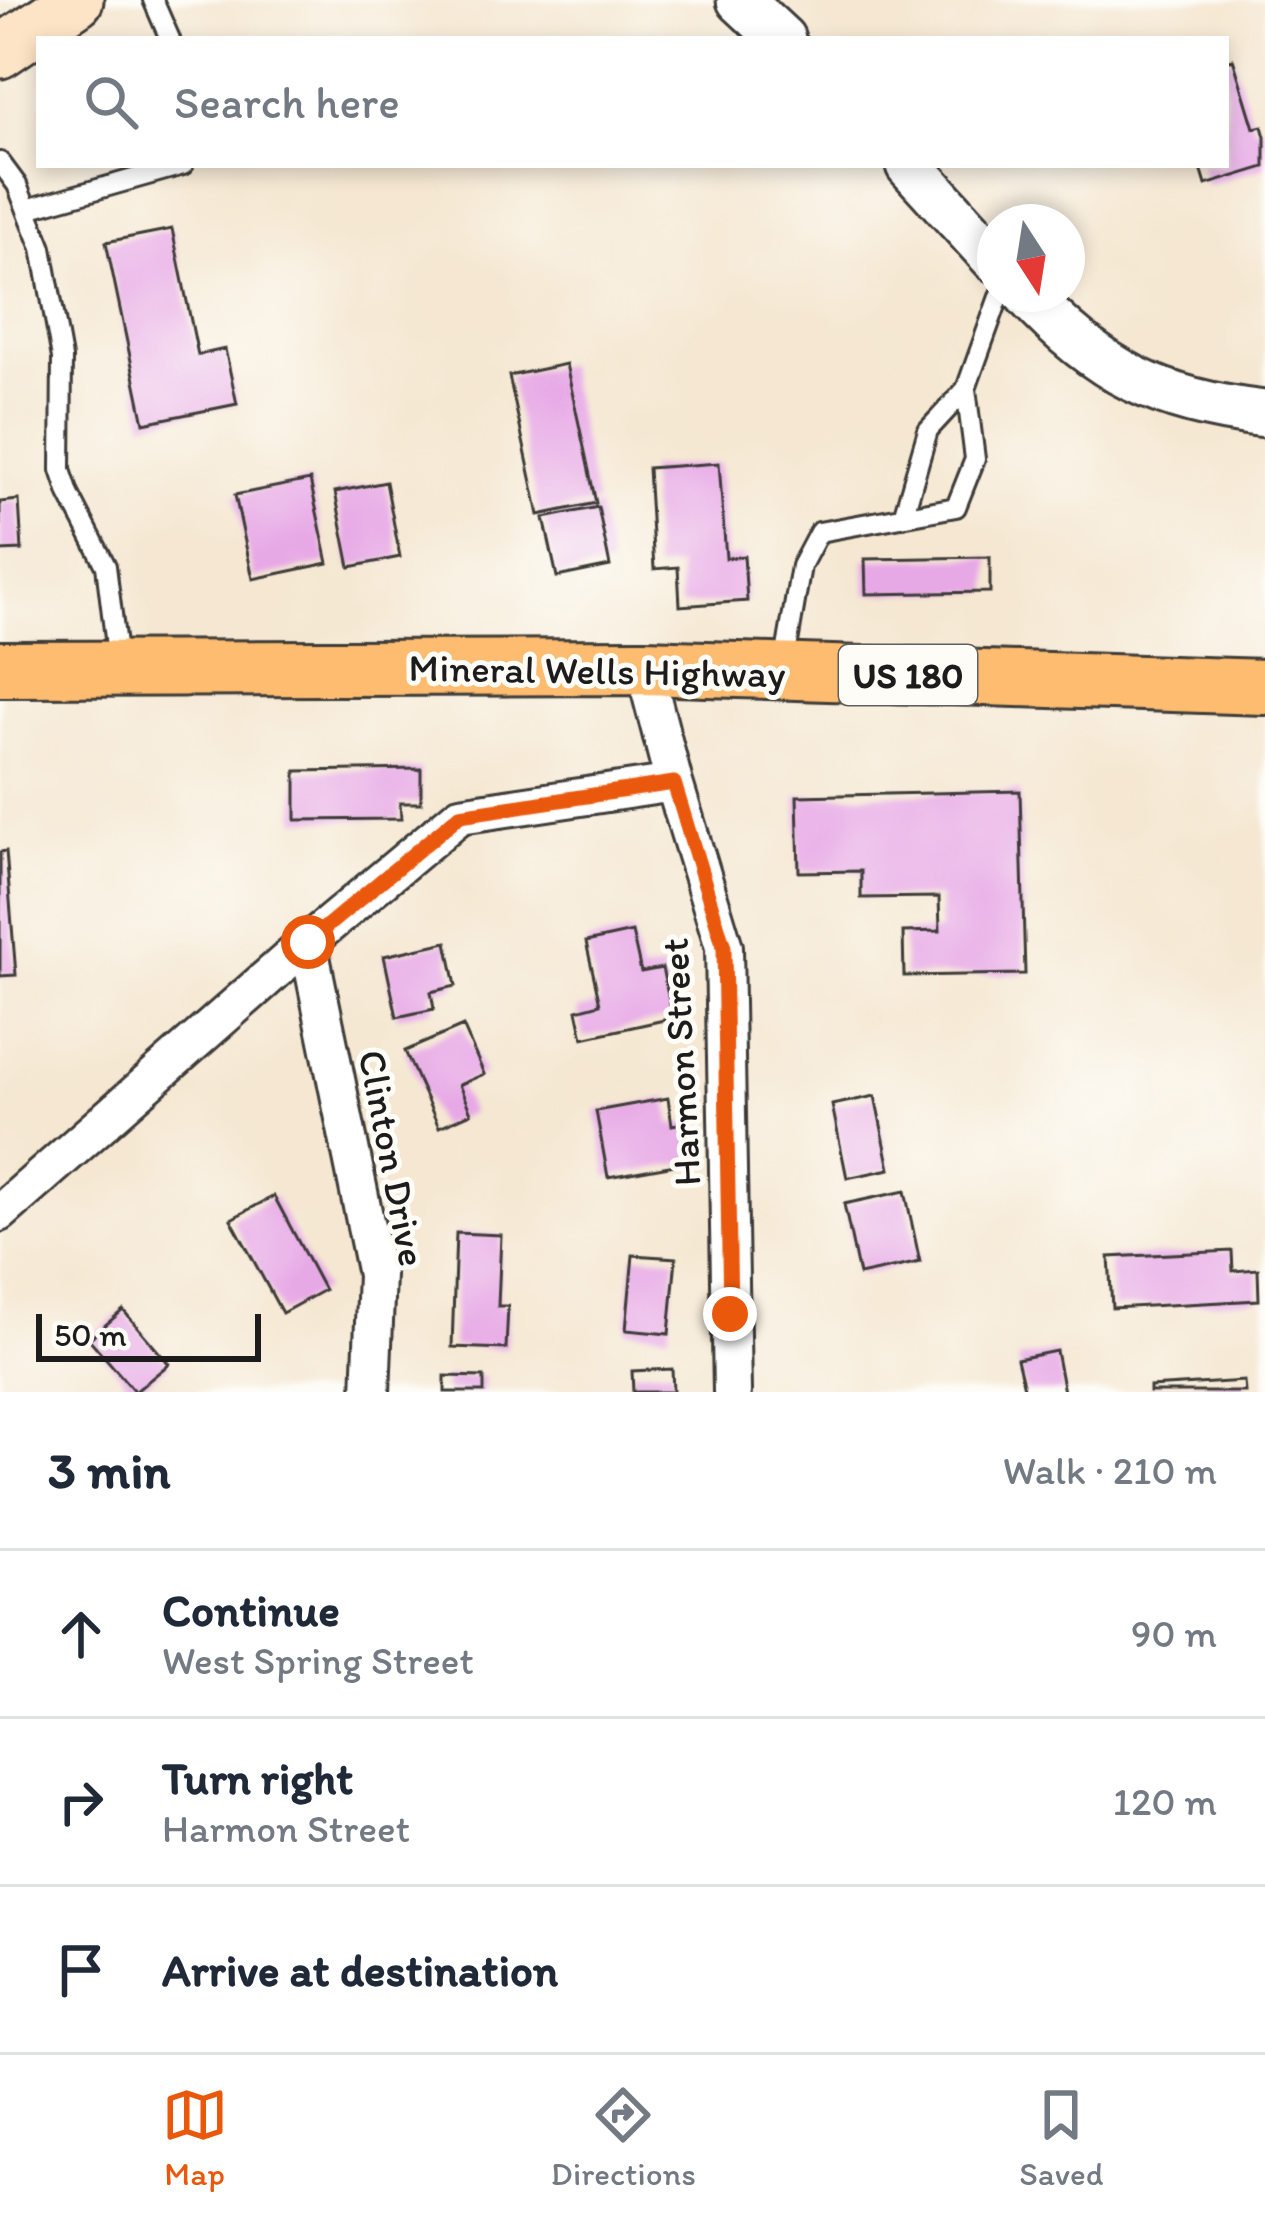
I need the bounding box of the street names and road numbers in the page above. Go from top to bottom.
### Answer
street label: Mineral Wells Highway [408,644,786,697]
road number: US 180 [839,645,977,705]
street label: Harmon Street [651,937,710,1187]
street label: Clinton Drive [349,1046,436,1270]

